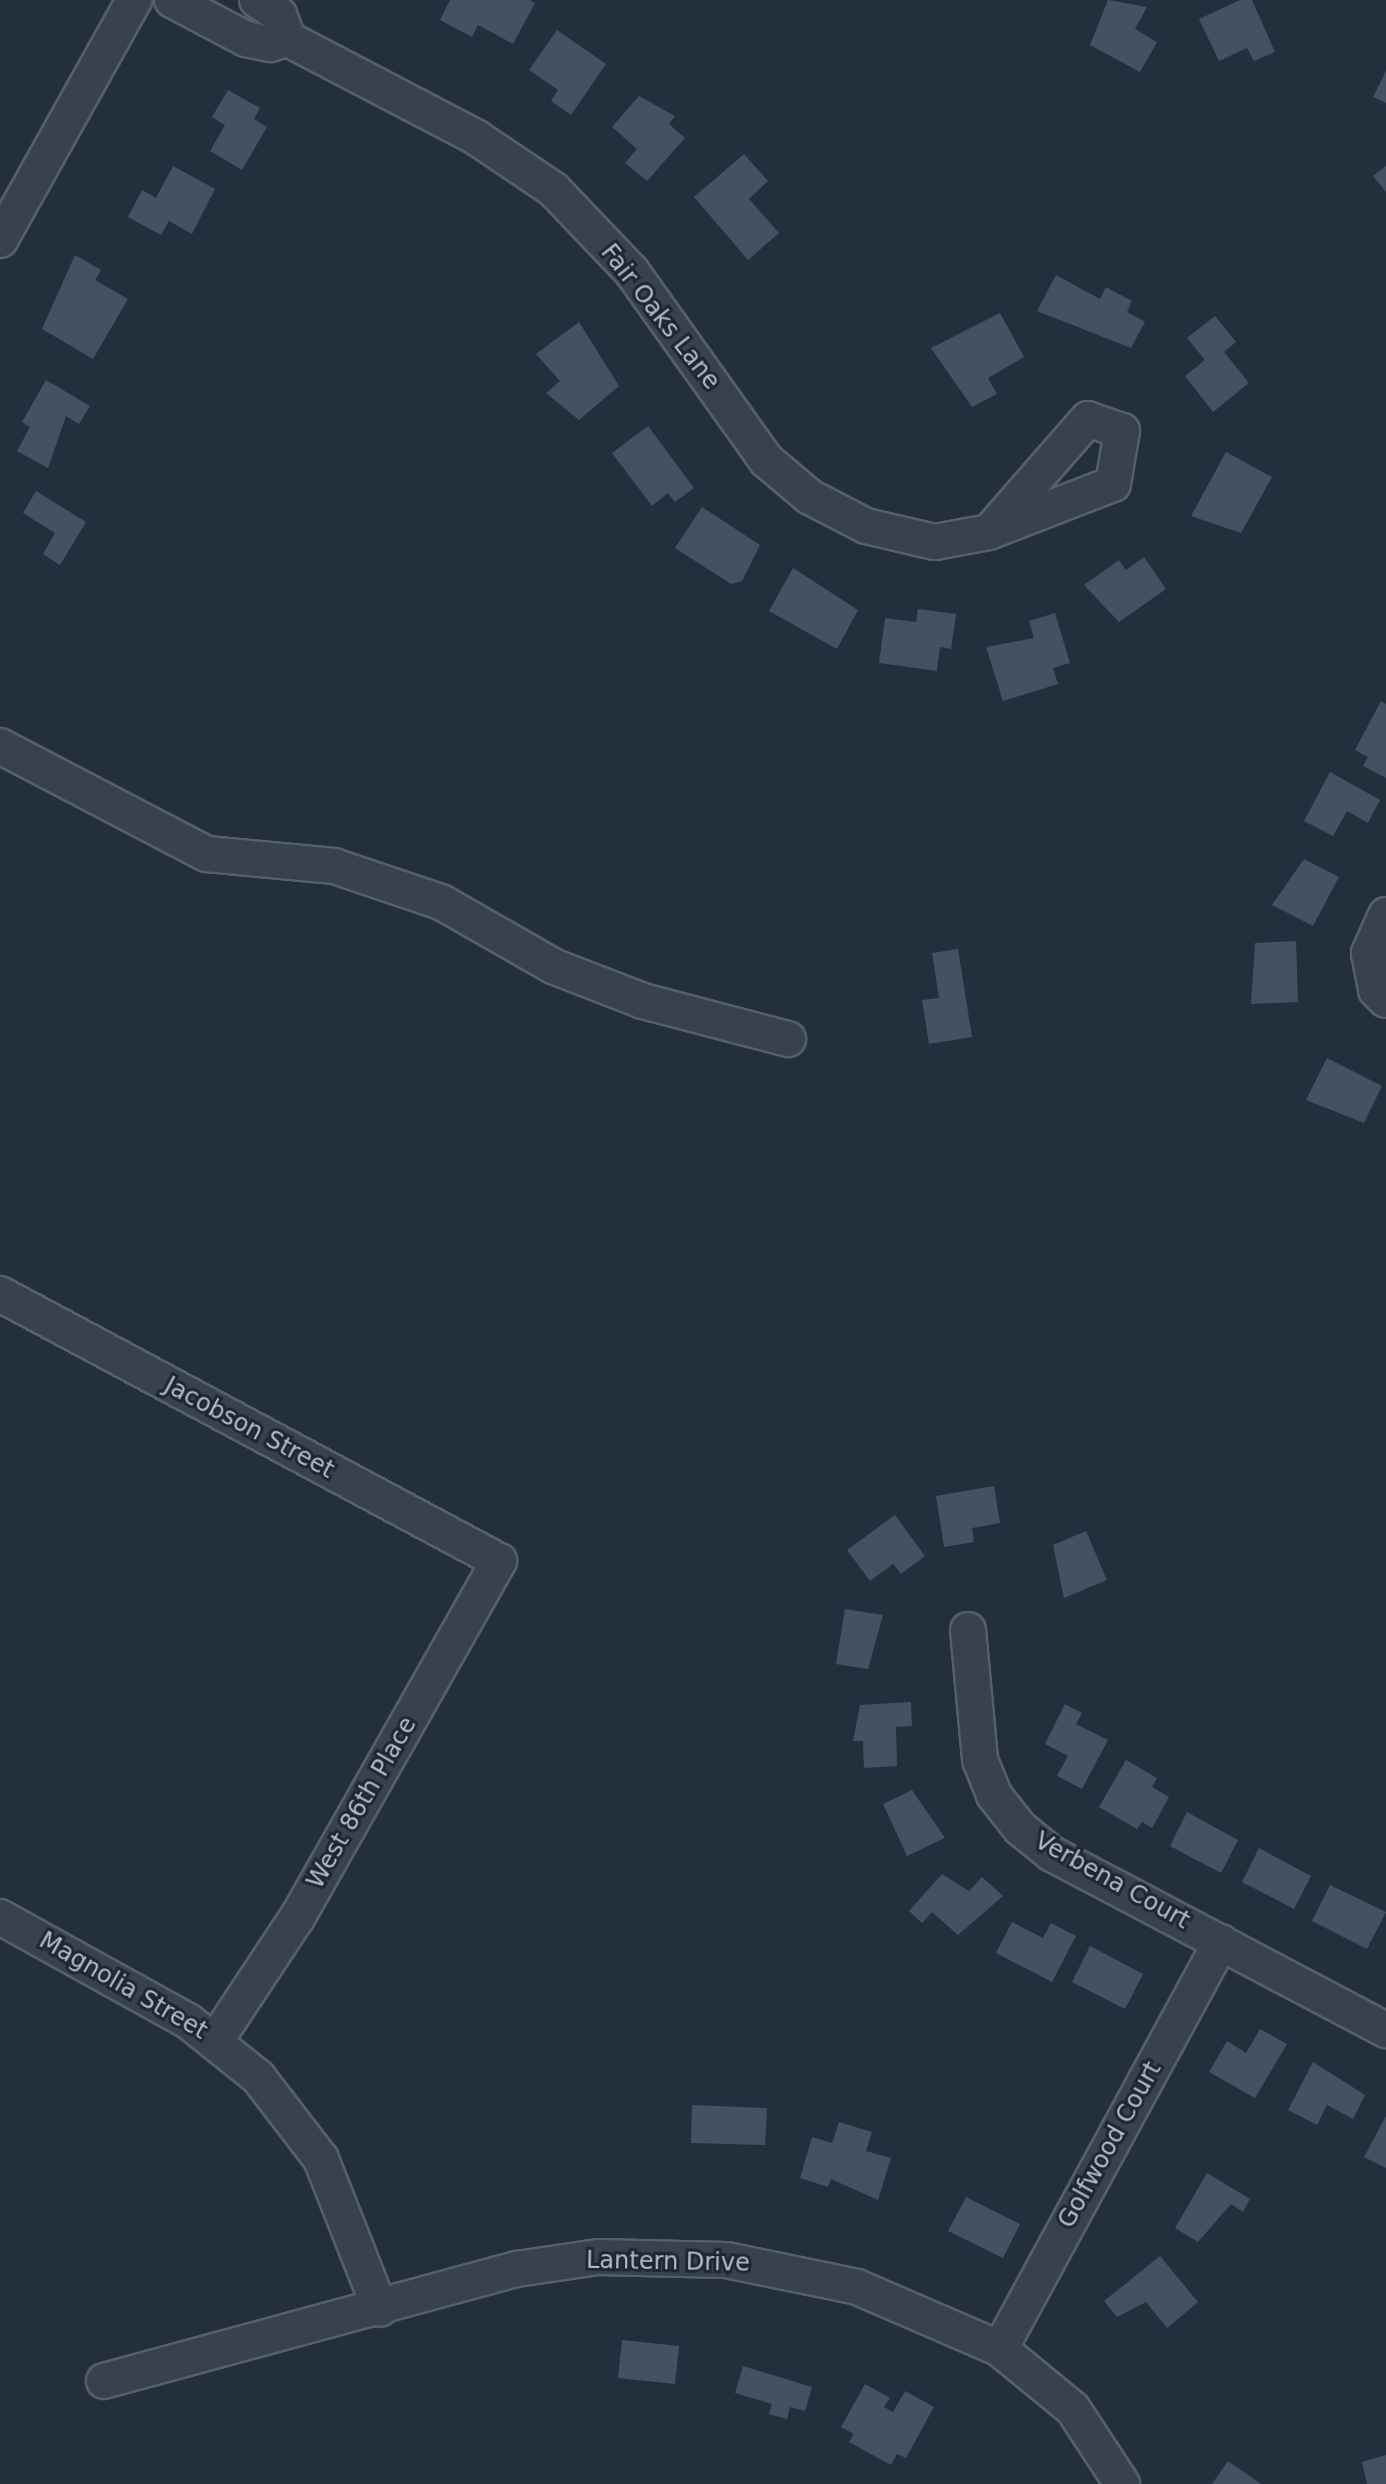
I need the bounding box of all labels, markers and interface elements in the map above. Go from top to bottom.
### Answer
street label: Fair Oaks Lane [594,239,726,395]
street label: Jacobson Street [159,1371,339,1485]
street label: West 86th Place [301,1712,423,1894]
street label: Verbena Court [1030,1827,1194,1935]
street label: Magnolia Street [34,1926,212,2046]
street label: Golfwood Court [1052,2057,1168,2233]
street label: Lantern Drive [586,2246,750,2278]

